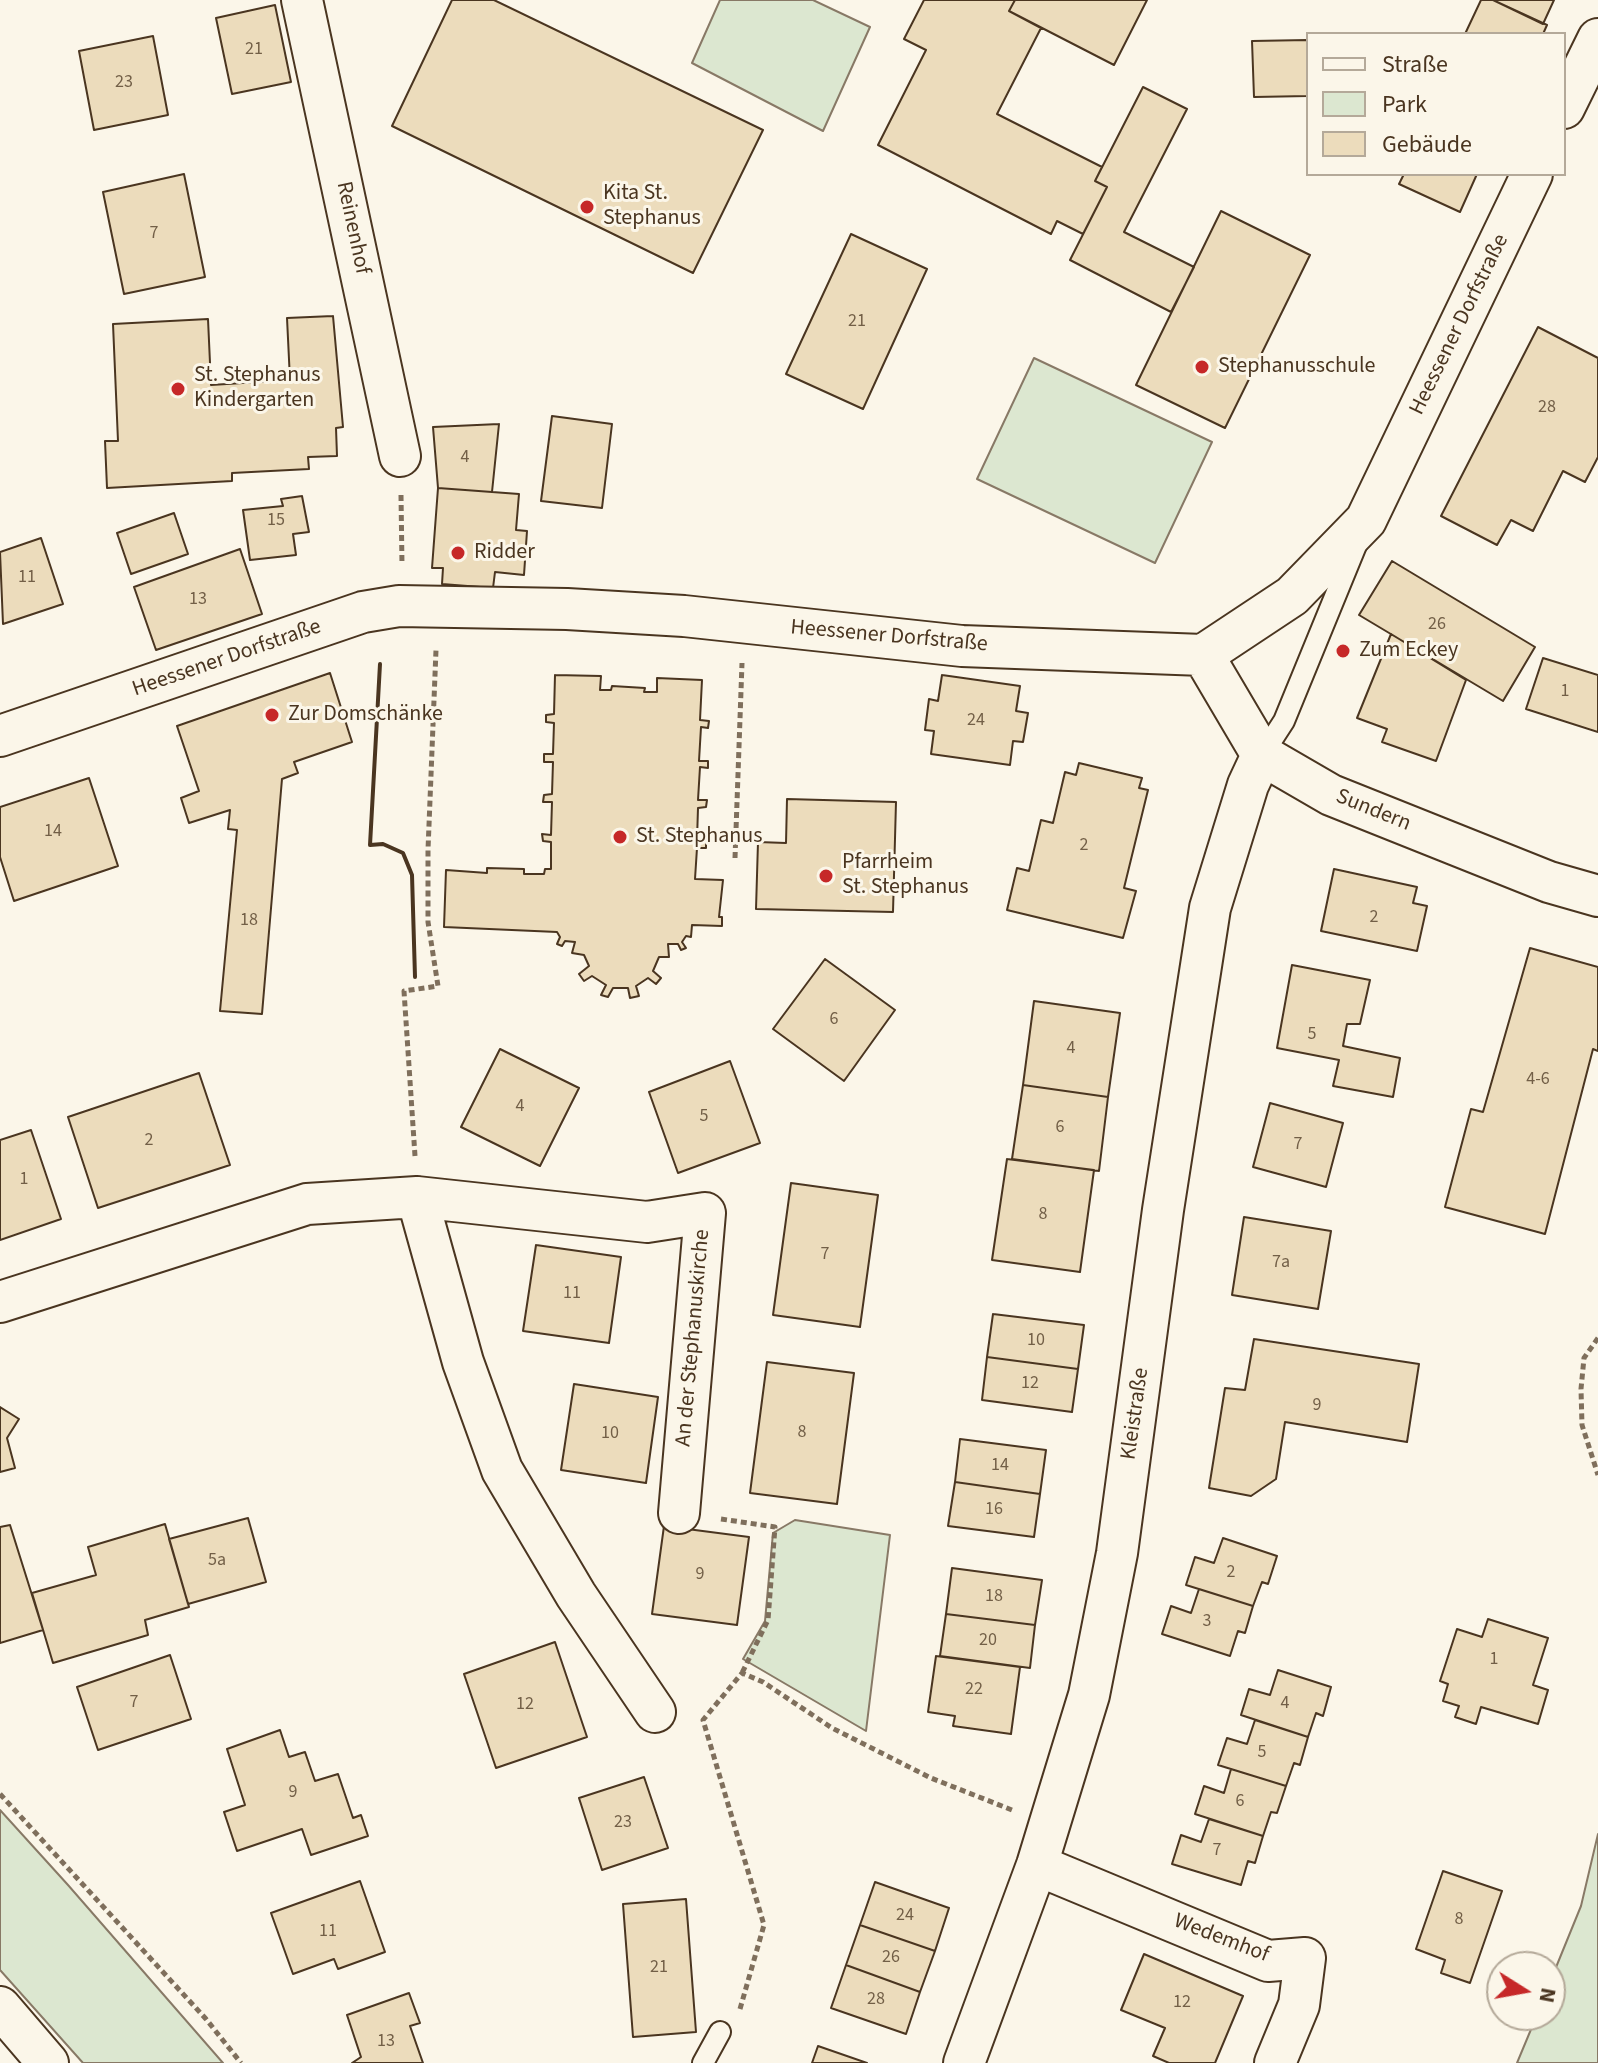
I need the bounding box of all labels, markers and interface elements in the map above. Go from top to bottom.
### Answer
legend [1306,32,1566,176]
house number: 21 [245,39,263,61]
text: Straße [1382,47,1448,82]
house number: 23 [115,72,133,94]
text: Park [1382,87,1427,122]
text: Gebäude [1382,127,1472,162]
street label: Reinenhof [329,179,375,277]
place label: Kita St. Stephanus [603,181,701,232]
marker: Kita St. Stephanus [578,198,596,216]
house number: 7 [150,223,158,245]
street label: Heessener Dorfstraße [1405,230,1515,420]
house number: 21 [848,311,866,333]
place label: Stephanusschule [1218,354,1375,380]
marker: Stephanusschule [1193,358,1211,376]
place label: St. Stephanus Kindergarten [194,363,320,414]
marker: St. Stephanus Kindergarten [169,380,187,398]
house number: 28 [1538,397,1556,419]
house number: 4 [461,447,469,469]
house number: 15 [267,510,285,532]
place label: Ridder [474,540,535,566]
marker: Ridder [449,544,467,562]
house number: 11 [18,567,36,589]
house number: 13 [189,589,207,611]
street label: Heessener Dorfstraße [129,614,325,704]
house number: 26 [1428,614,1446,636]
street label: Heessener Dorfstraße [789,615,989,659]
place label: Zum Eckey [1359,638,1458,664]
marker: Zum Eckey [1334,642,1352,660]
house number: 1 [1561,681,1569,703]
place label: Zur Domschänke [288,702,443,728]
marker: Zur Domschänke [263,706,281,724]
house number: 24 [967,710,985,732]
street label: Sundern [1332,784,1414,838]
house number: 14 [44,821,62,843]
place label: St. Stephanus [636,824,762,850]
marker: St. Stephanus [611,828,629,846]
house number: 2 [1080,835,1088,857]
place label: Pfarrheim St. Stephanus [842,850,968,902]
marker: Pfarrheim St. Stephanus [817,867,835,885]
house number: 2 [1370,907,1378,929]
house number: 18 [240,910,258,932]
house number: 6 [830,1009,838,1031]
house number: 5 [1308,1024,1316,1046]
house number: 4 [1067,1038,1075,1060]
house number: 4-6 [1526,1069,1550,1091]
house number: 4 [516,1096,524,1118]
house number: 5 [700,1106,708,1128]
house number: 6 [1056,1117,1064,1139]
house number: 2 [145,1130,153,1152]
house number: 7 [1294,1134,1302,1156]
house number: 1 [20,1169,28,1191]
house number: 8 [1039,1204,1047,1226]
street label: An der Stephanuskirche [671,1228,717,1448]
house number: 7 [821,1244,829,1266]
house number: 7a [1272,1252,1290,1274]
house number: 11 [563,1283,581,1305]
house number: 10 [1027,1330,1045,1352]
street label: Kleistraße [1116,1366,1156,1462]
house number: 12 [1021,1373,1039,1395]
house number: 9 [1313,1395,1321,1417]
house number: 8 [798,1422,806,1444]
house number: 10 [601,1423,619,1445]
house number: 14 [991,1455,1009,1477]
house number: 16 [985,1499,1003,1521]
house number: 5a [208,1550,226,1572]
house number: 2 [1227,1562,1235,1584]
house number: 9 [696,1564,704,1586]
house number: 18 [985,1586,1003,1608]
house number: 3 [1203,1611,1211,1633]
house number: 20 [979,1630,997,1652]
house number: 1 [1490,1649,1498,1671]
house number: 22 [965,1679,983,1701]
house number: 7 [130,1692,138,1714]
house number: 4 [1281,1693,1289,1715]
house number: 12 [516,1694,534,1716]
house number: 5 [1258,1742,1266,1764]
house number: 9 [289,1782,297,1804]
house number: 6 [1236,1791,1244,1813]
house number: 23 [614,1812,632,1834]
house number: 7 [1213,1840,1221,1862]
house number: 24 [896,1905,914,1927]
street label: Wedemhof [1170,1909,1272,1969]
house number: 8 [1455,1909,1463,1931]
house number: 11 [319,1921,337,1943]
house number: 26 [882,1947,900,1969]
north arrow [1486,1951,1566,2031]
house number: 21 [650,1957,668,1979]
text: N [1530,1985,1565,2005]
house number: 28 [867,1989,885,2011]
house number: 12 [1173,1992,1191,2014]
house number: 13 [377,2031,395,2053]

